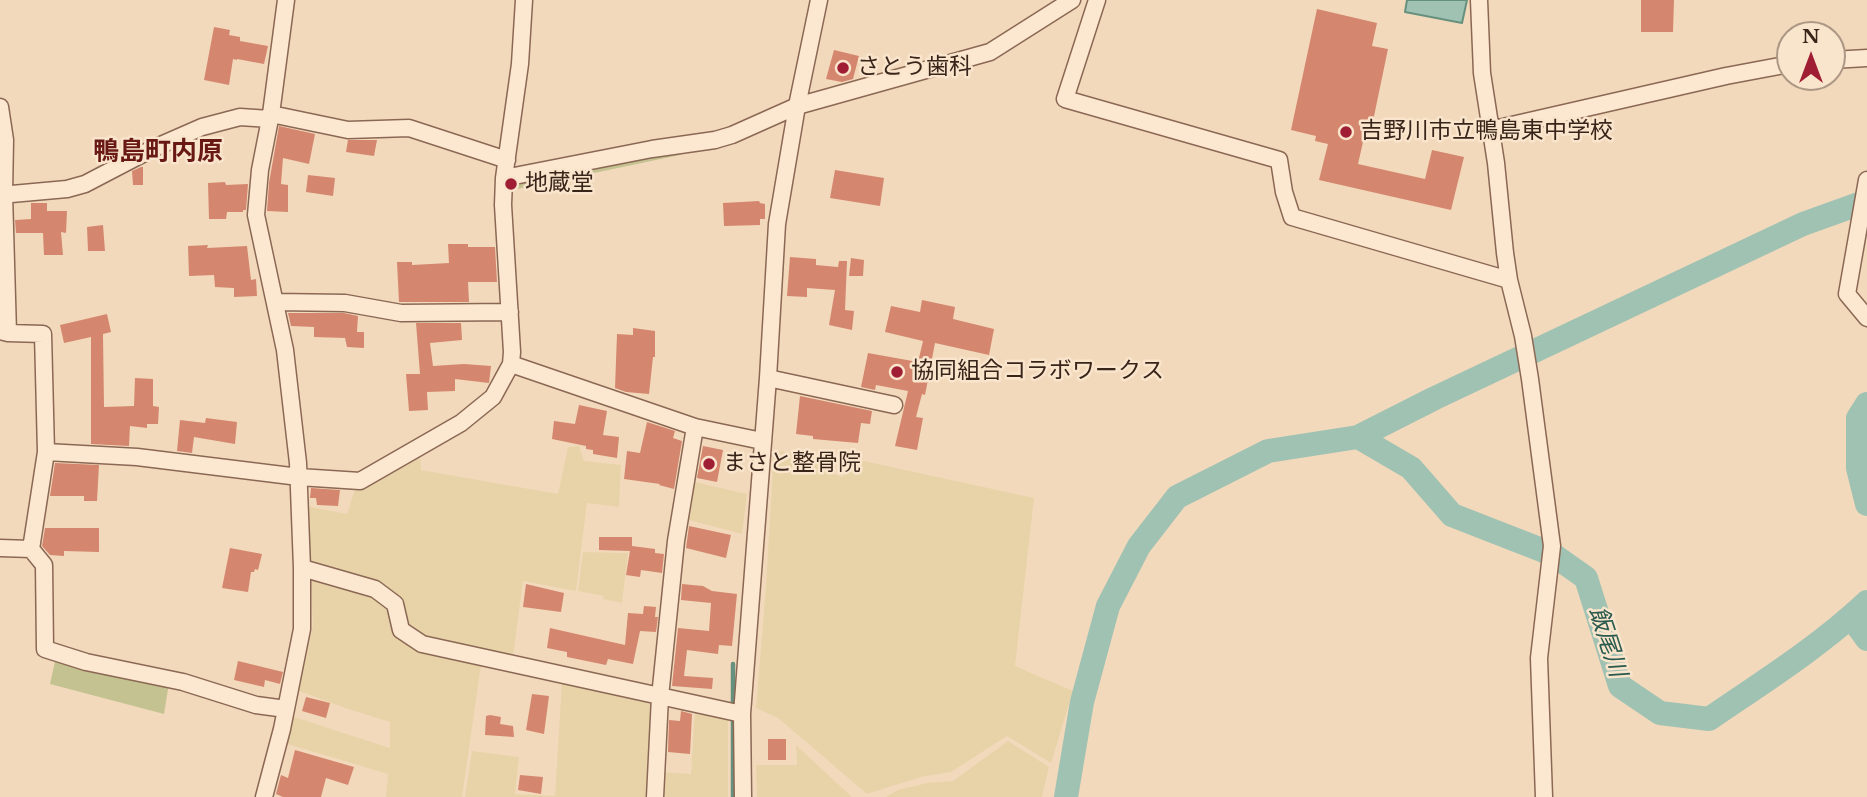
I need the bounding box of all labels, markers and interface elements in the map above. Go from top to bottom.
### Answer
north arrow [1776,21,1846,91]
text: N [1802,25,1820,48]
place label: さとう歯科 [857,54,972,82]
marker: さとう歯科 [835,60,851,76]
place label: 吉野川市立鴨島東中学校 [1360,118,1613,146]
marker: 吉野川市立鴨島東中学校 [1338,124,1354,140]
district label: 鴨島町内原 [93,137,223,169]
place label: 地蔵堂 [525,170,594,198]
marker: 地蔵堂 [503,176,519,192]
place label: 協同組合コラボワークス [911,358,1164,386]
marker: 協同組合コラボワークス [889,364,905,380]
place label: まさと整骨院 [723,450,861,478]
marker: まさと整骨院 [701,456,717,472]
water label: 飯尾川 [1582,603,1632,681]

